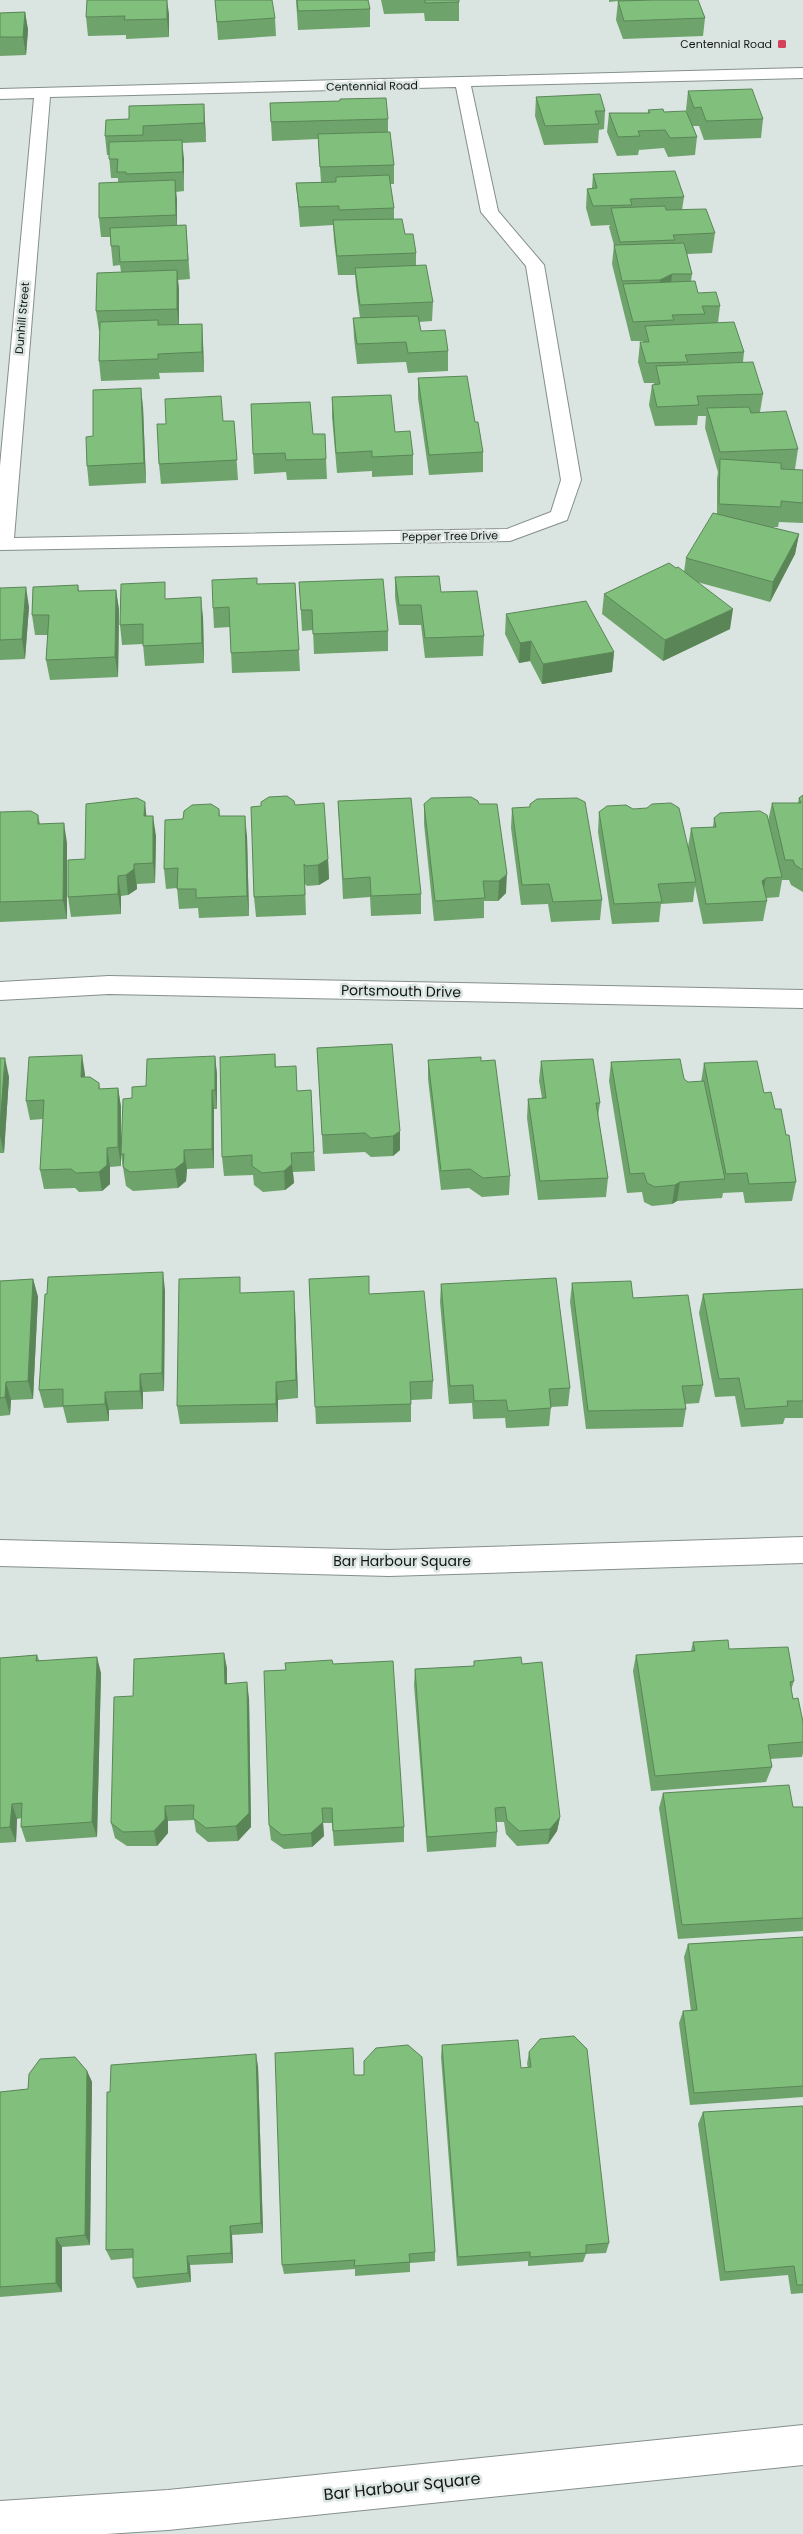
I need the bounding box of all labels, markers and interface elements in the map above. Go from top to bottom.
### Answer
place label: Centennial Road [680,36,772,52]
marker: Centennial Road [776,38,788,50]
street label: Centennial Road [326,77,418,95]
street label: Dunhill Street [11,281,33,355]
street label: Pepper Tree Drive [402,527,498,545]
street label: Portsmouth Drive [341,980,461,1002]
street label: Bar Harbour Square [333,1551,471,1571]
street label: Bar Harbour Square [323,2467,482,2506]

